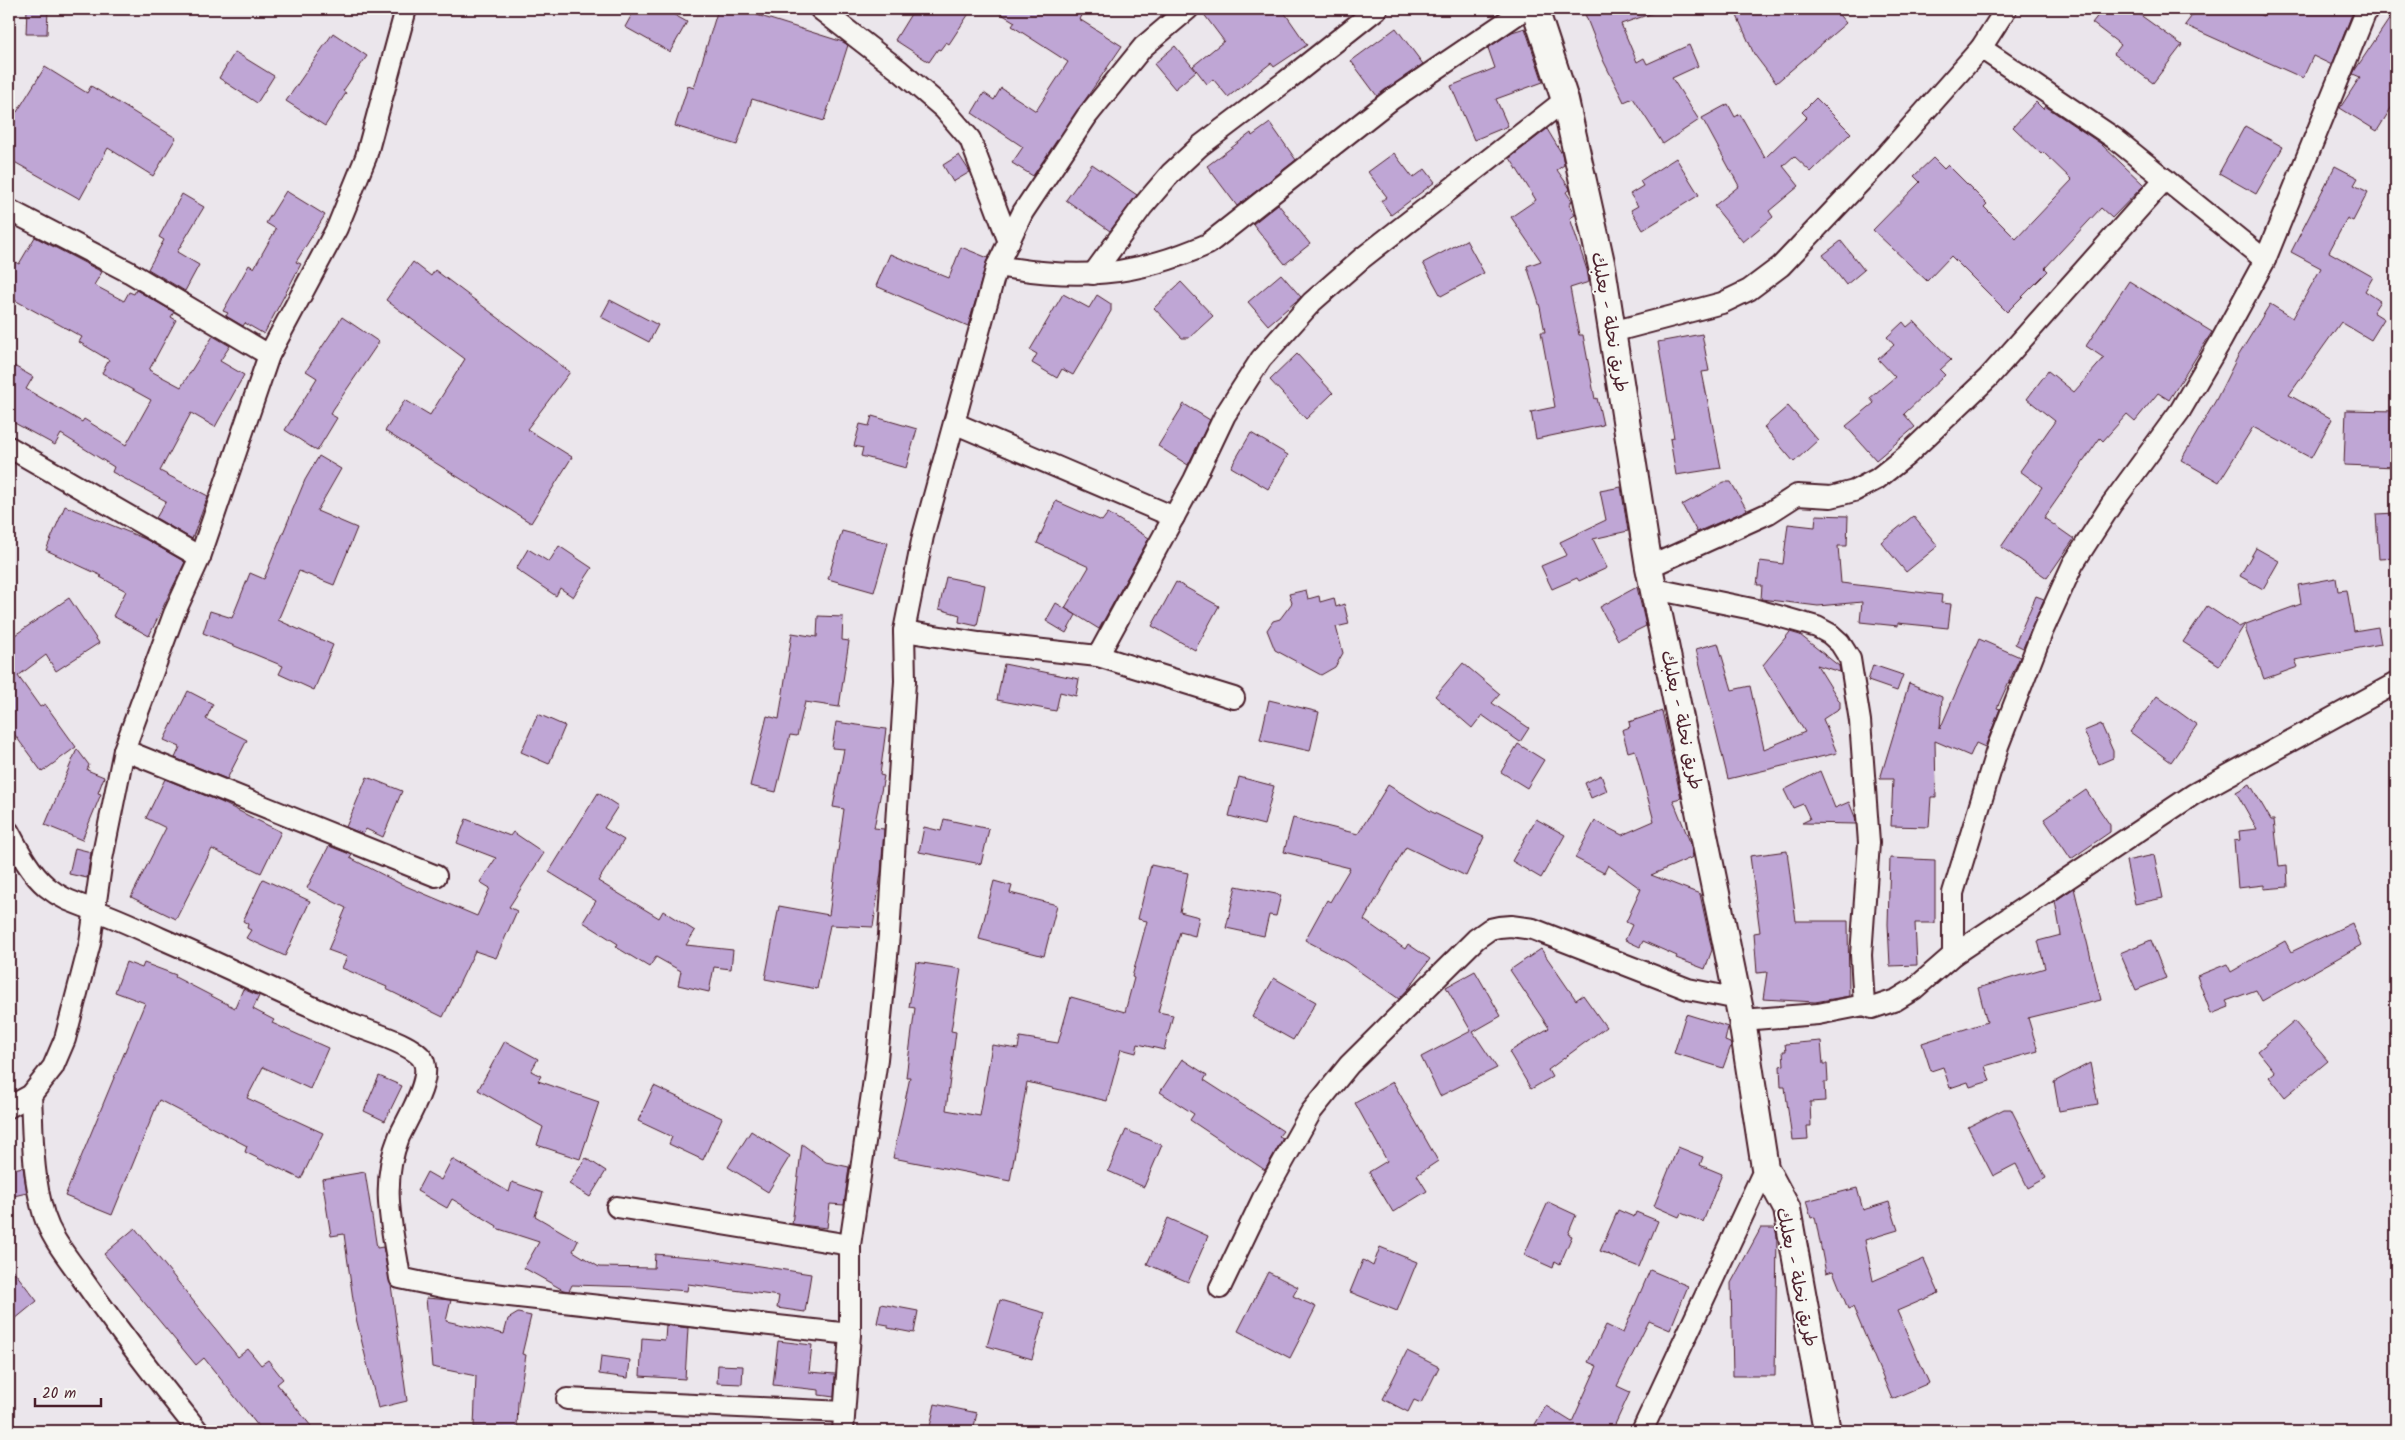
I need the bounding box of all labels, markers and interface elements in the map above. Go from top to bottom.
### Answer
street label: طريق نحلة - بعلبك [1582,250,1635,395]
street label: طريق نحلة - بعلبك [1652,648,1709,793]
street label: طريق نحلة - بعلبك [1767,1205,1824,1350]
scale bar [35,1375,101,1407]
text: 20 m [42,1382,76,1406]

